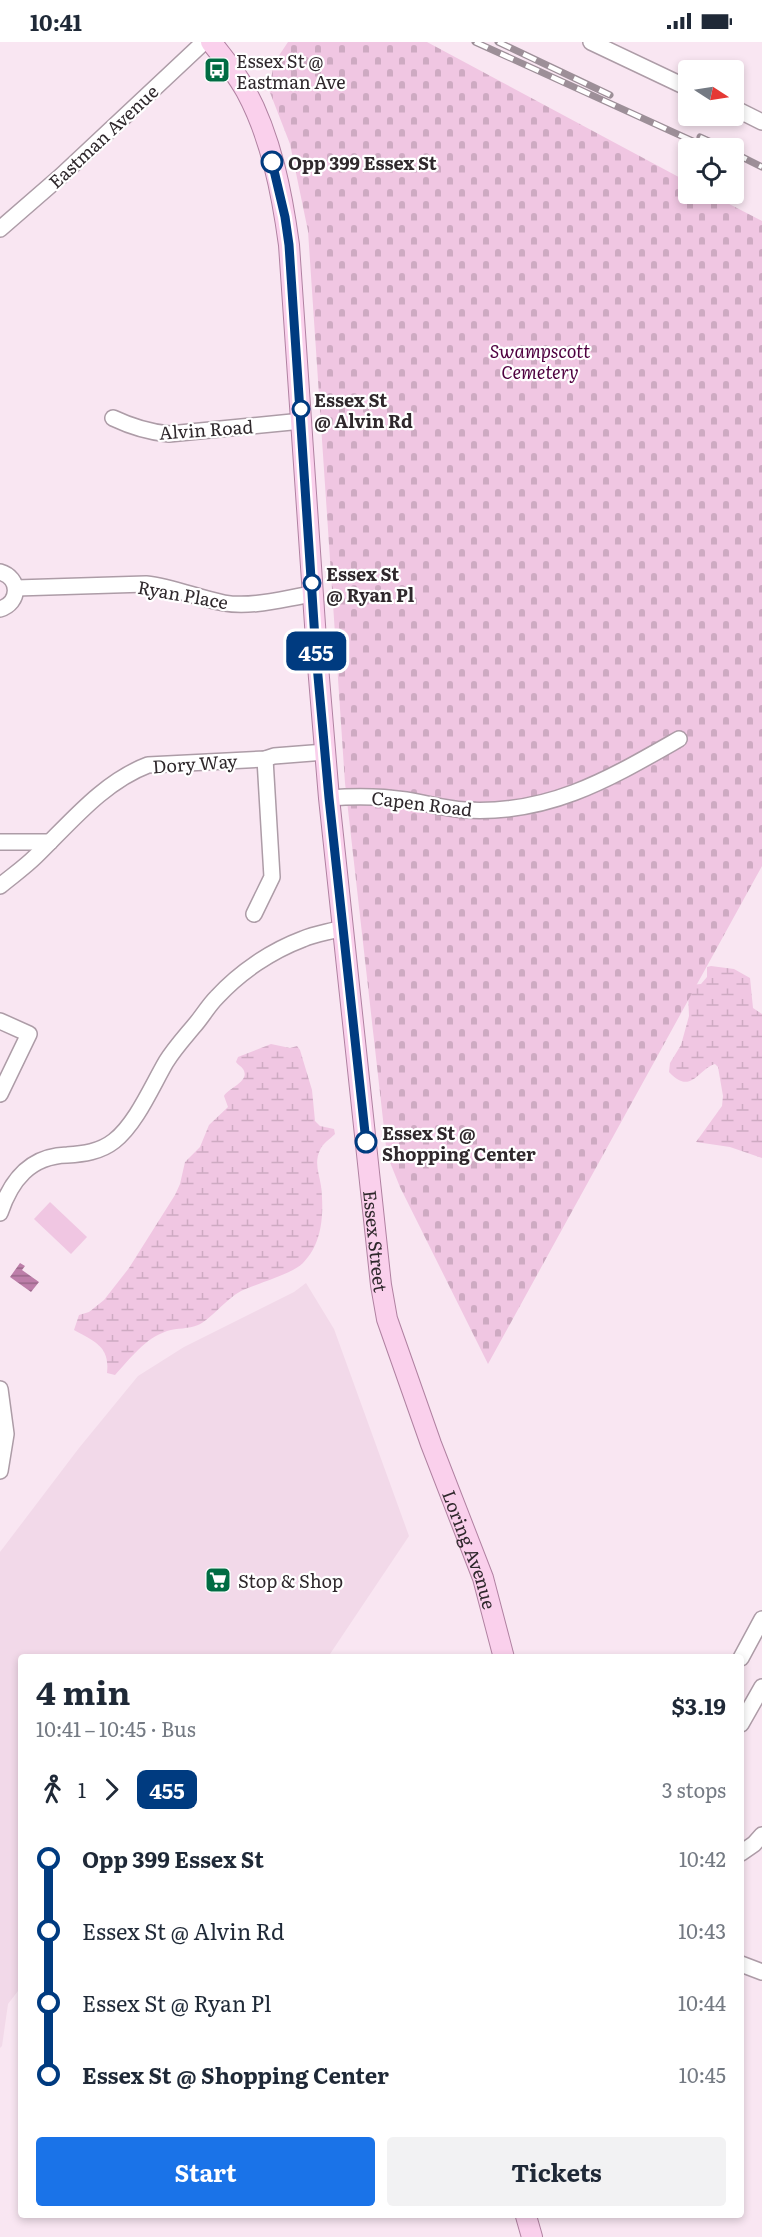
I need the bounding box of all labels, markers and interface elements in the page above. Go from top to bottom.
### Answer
text: 10:41 [30,5,82,38]
place label: Essex St @ Eastman Ave [236,47,346,95]
bus stop icon: Essex St @ Eastman Ave [202,55,232,85]
north arrow [678,60,744,126]
map controls [678,60,744,204]
street label: Eastman Avenue [42,78,164,194]
button: locate [678,138,744,204]
place label: Opp 399 Essex St [288,149,437,176]
marker: Opp 399 Essex St [261,151,283,173]
park label: Swampscott Cemetery [490,337,590,385]
place label: Essex St @ Alvin Rd [314,386,413,434]
marker: Essex St @ Alvin Rd [292,400,310,418]
street label: Alvin Road [158,412,254,446]
place label: Essex St @ Ryan Pl [326,560,415,608]
street label: Ryan Place [136,573,230,615]
marker: Essex St @ Ryan Pl [303,574,321,592]
line badge: 455 [282,632,350,670]
text: 455 [298,636,334,667]
street label: Dory Way [152,747,239,779]
street label: Capen Road [370,783,474,823]
place label: Essex St @ Shopping Center [382,1119,536,1167]
marker: Essex St @ Shopping Center [355,1131,377,1153]
street label: Essex Street [357,1189,396,1295]
street label: Loring Avenue [437,1486,504,1612]
supermarket icon: Stop & Shop [203,1565,233,1595]
place label: Stop & Shop [238,1567,343,1594]
text: 4 min [36,1666,130,1715]
text: $3.19 [672,1689,726,1722]
text: 10:41 – 10:45 · Bus [36,1713,196,1743]
icon: walk [36,1773,69,1806]
icon: forward [95,1773,128,1806]
text: 1 [78,1774,86,1804]
text: 455 [149,1774,185,1805]
text: 3 stops [662,1774,726,1804]
text: Opp 399 Essex St [82,1842,264,1875]
text: 10:42 [679,1843,726,1873]
text: Essex St @ Alvin Rd [82,1914,284,1947]
text: 10:43 [678,1915,726,1945]
text: Essex St @ Ryan Pl [82,1986,271,2019]
text: 10:44 [678,1987,726,2017]
text: Essex St @ Shopping Center [82,2058,389,2091]
text: 10:45 [679,2059,726,2089]
button: Start [36,2137,375,2206]
button: Tickets [387,2137,726,2206]

